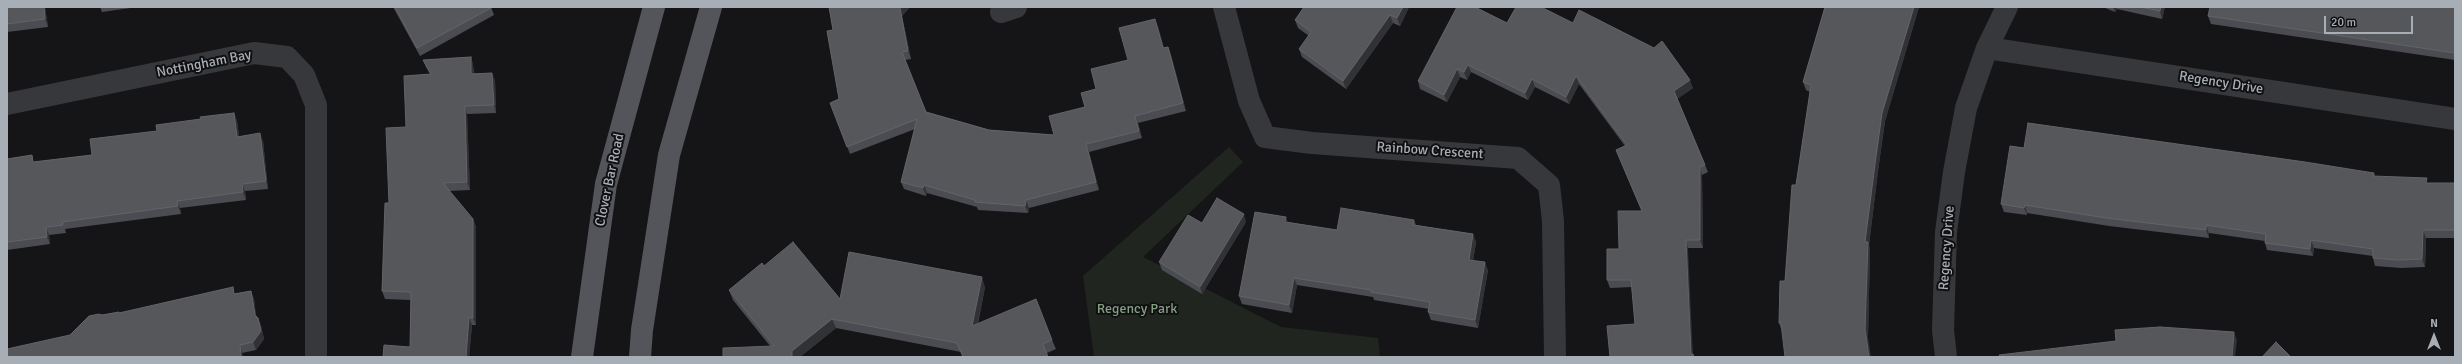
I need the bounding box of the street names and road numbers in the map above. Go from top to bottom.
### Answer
street label: Nottingham Bay [155,47,253,81]
street label: Regency Drive [2178,68,2264,98]
street label: Clover Bar Road [592,132,628,228]
street label: Rainbow Crescent [1376,139,1484,163]
street label: Regency Drive [1936,205,1958,291]

